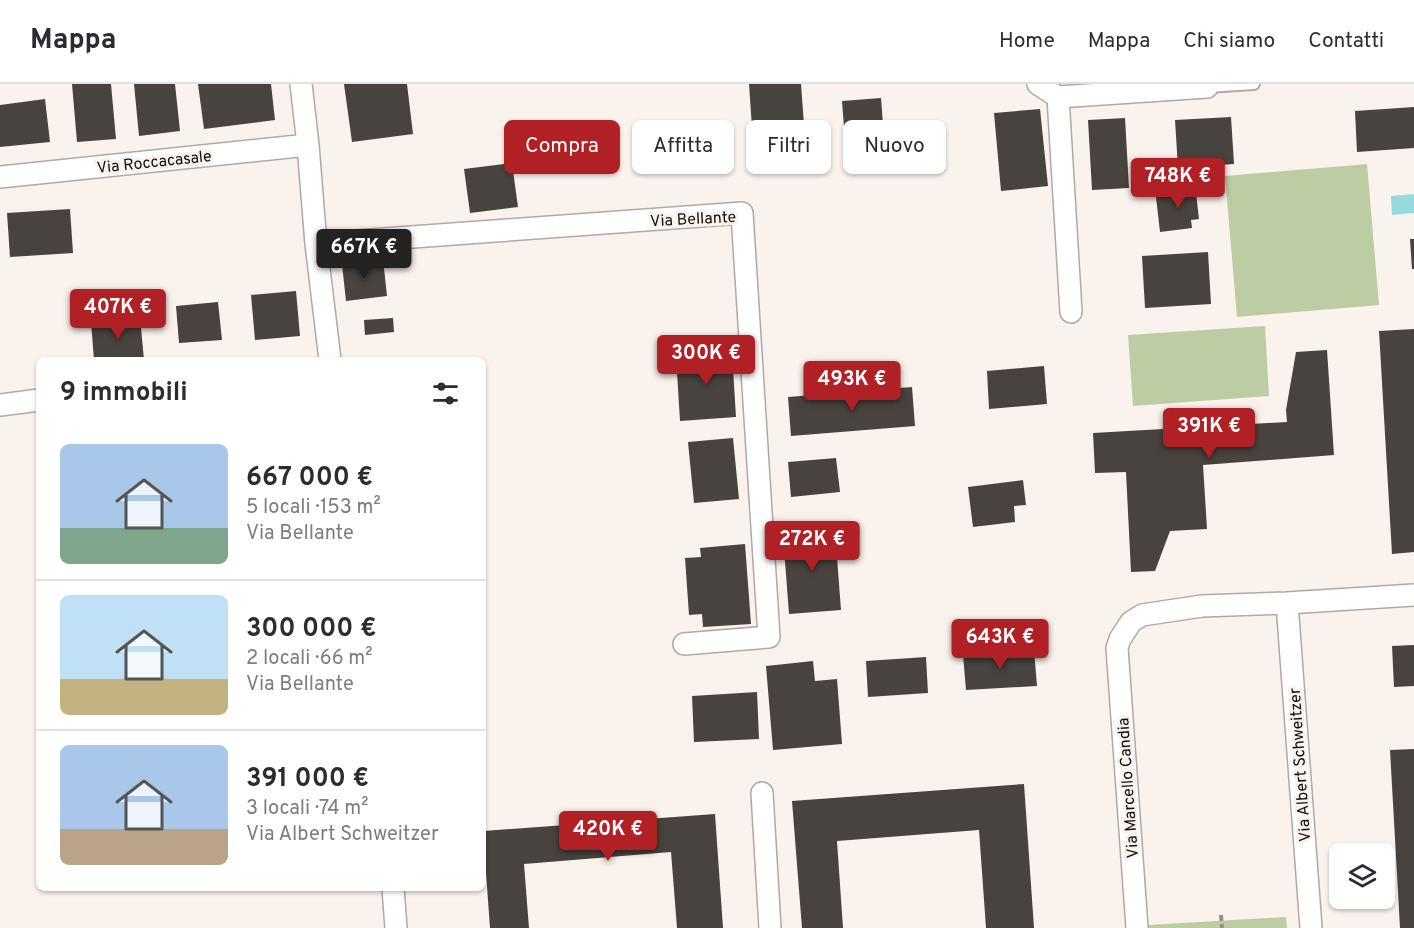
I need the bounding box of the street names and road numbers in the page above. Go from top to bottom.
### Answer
street label: Via Roccacasale [96,147,213,179]
street label: Via Bellante [650,208,737,232]
street label: Via Albert Schweitzer [1286,687,1316,843]
street label: Via Marcello Candia [1114,717,1144,859]

